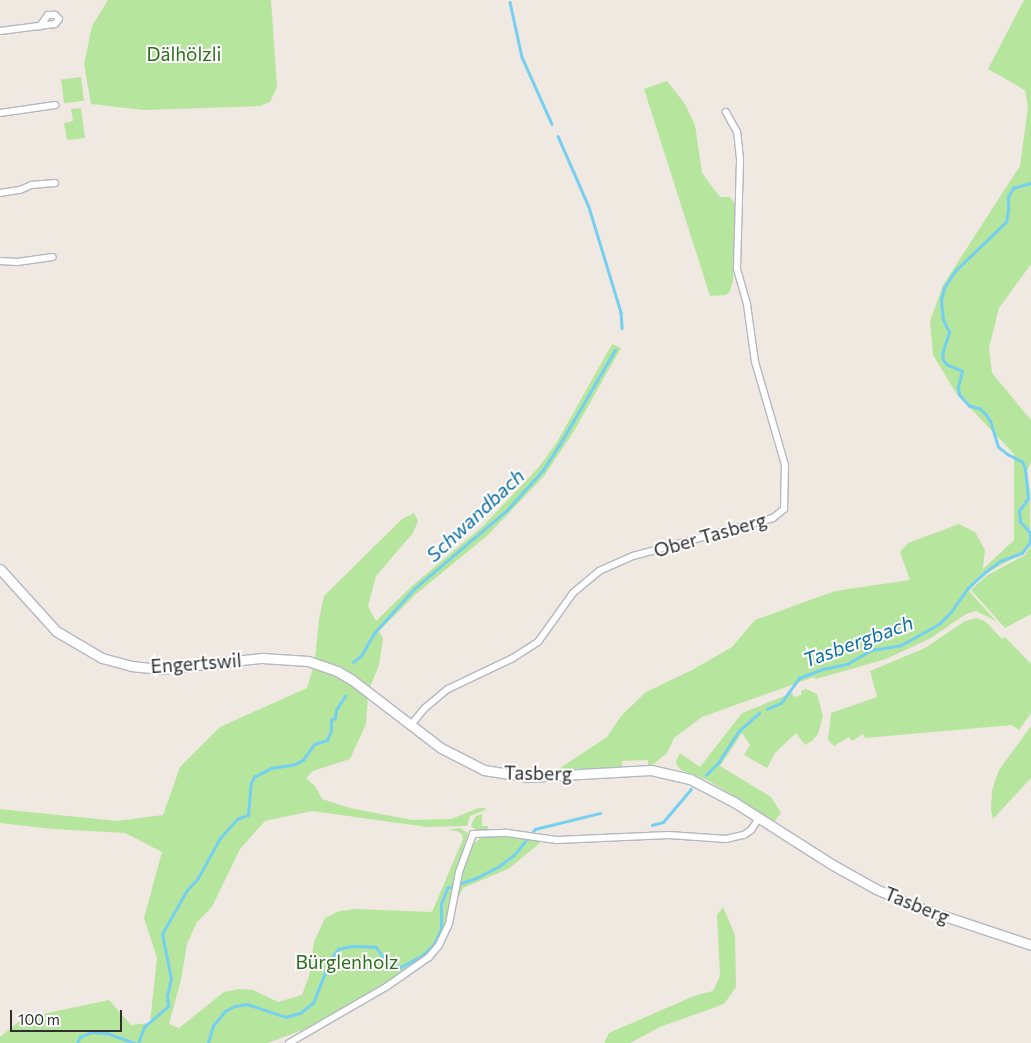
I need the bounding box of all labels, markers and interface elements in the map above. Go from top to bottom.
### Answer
park label: Dälhölzli [147,43,221,65]
water label: Schwandbach [421,463,529,567]
street label: Ober Tasberg [651,508,769,562]
water label: Tasbergbach [800,610,916,672]
street label: Engertswil [150,648,242,678]
street label: Tasberg [504,761,572,785]
street label: Tasberg [881,882,953,928]
park label: Bürglenholz [295,951,399,973]
scale bar [12,1000,125,1032]
text: 100 m [18,1010,60,1028]

